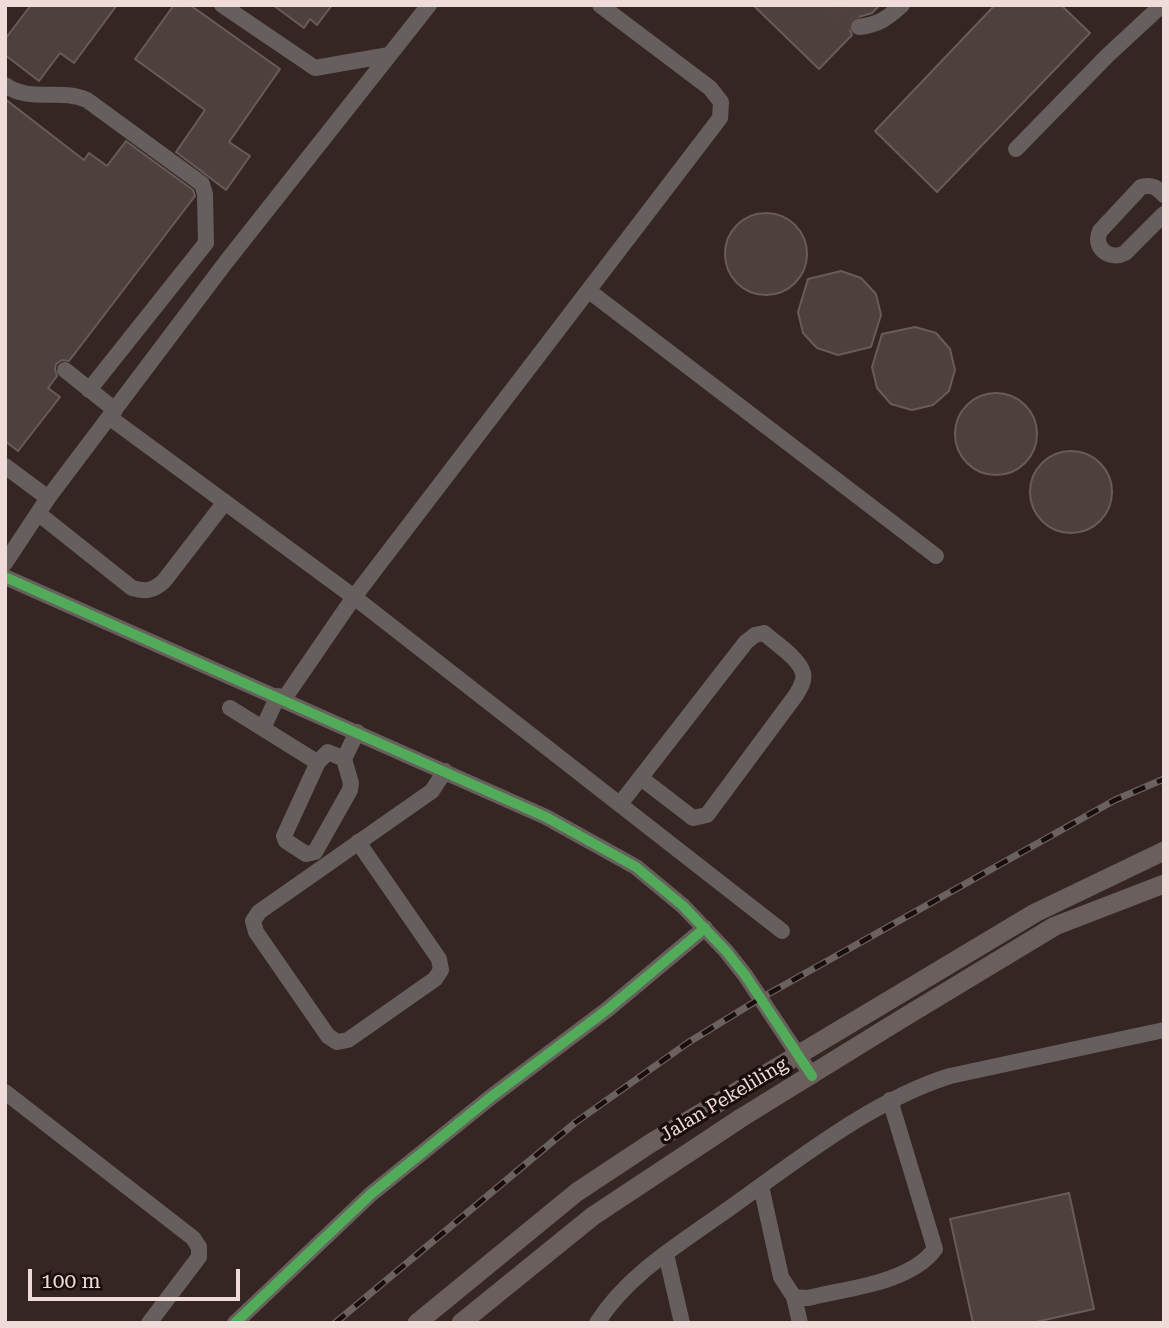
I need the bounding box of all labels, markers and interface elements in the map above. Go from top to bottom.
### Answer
street label: Jalan Pekeliling [656,1053,792,1147]
scale bar [32,1254,243,1298]
text: 100 m [41,1269,101,1293]

